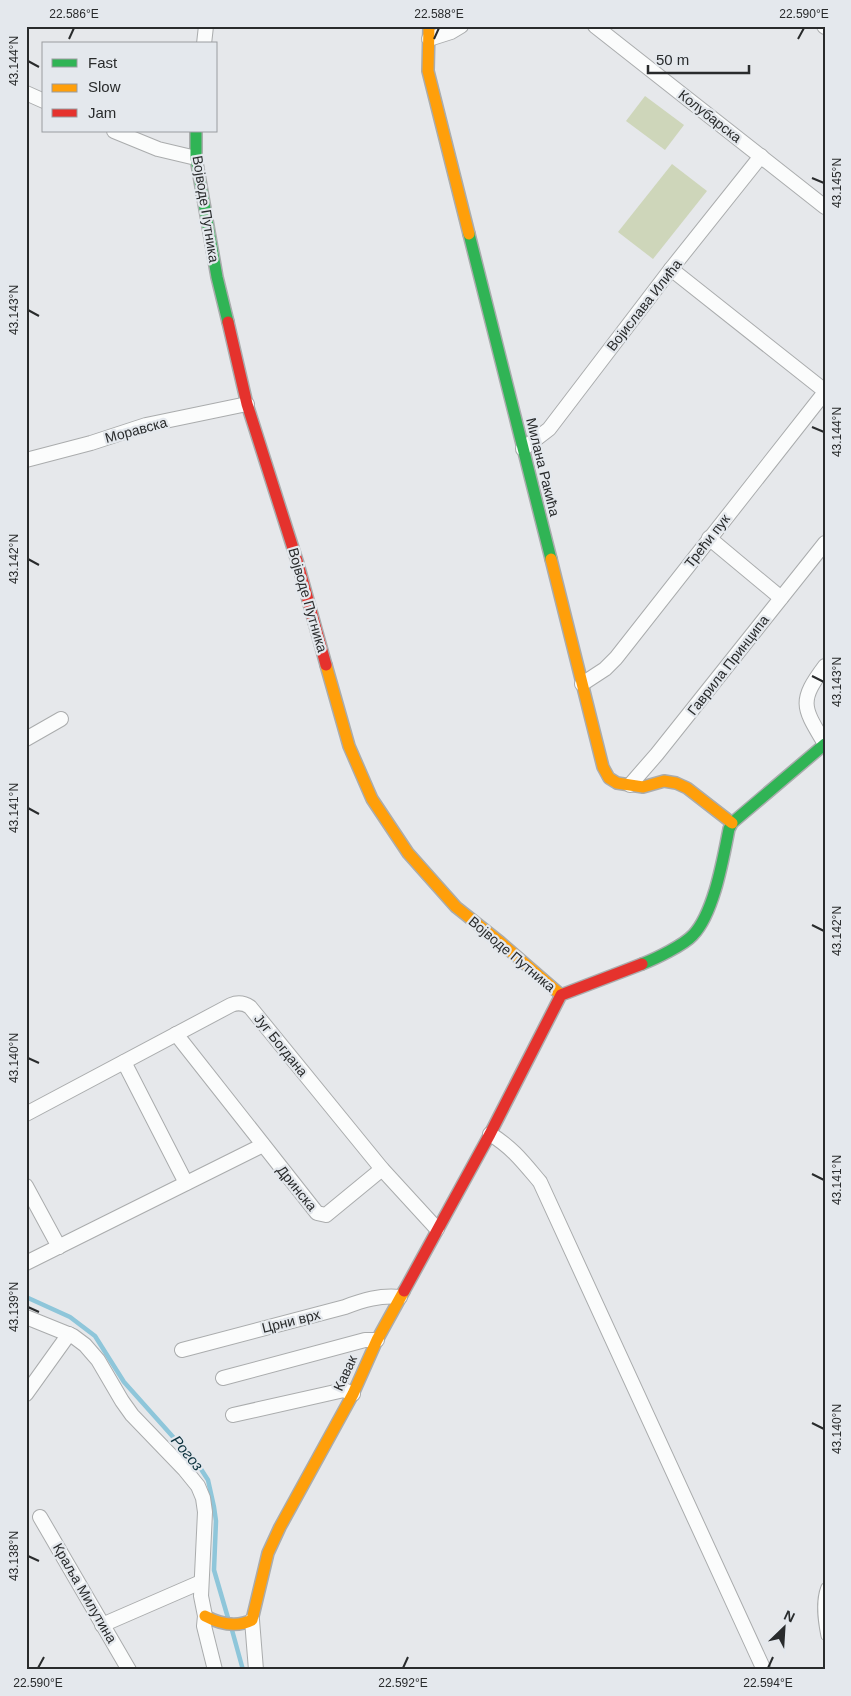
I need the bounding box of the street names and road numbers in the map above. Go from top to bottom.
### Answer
street label: Колубарска [675,86,745,146]
street label: Војводе Путника [190,154,222,264]
street label: Војислава Илића [603,256,685,354]
street label: Моравска [103,414,169,446]
street label: Милана Ракића [523,416,563,518]
street label: Трећи пук [681,510,733,571]
street label: Војводе Путника [285,546,331,654]
street label: Гаврила Принципа [684,612,772,718]
street label: Војводе Путника [465,913,559,995]
street label: Југ Богдана [251,1010,311,1080]
street label: Дринска [274,1162,320,1214]
street label: Црни врх [260,1306,322,1336]
street label: Кавак [330,1352,360,1393]
street label: Краља Милутина [50,1540,120,1646]

